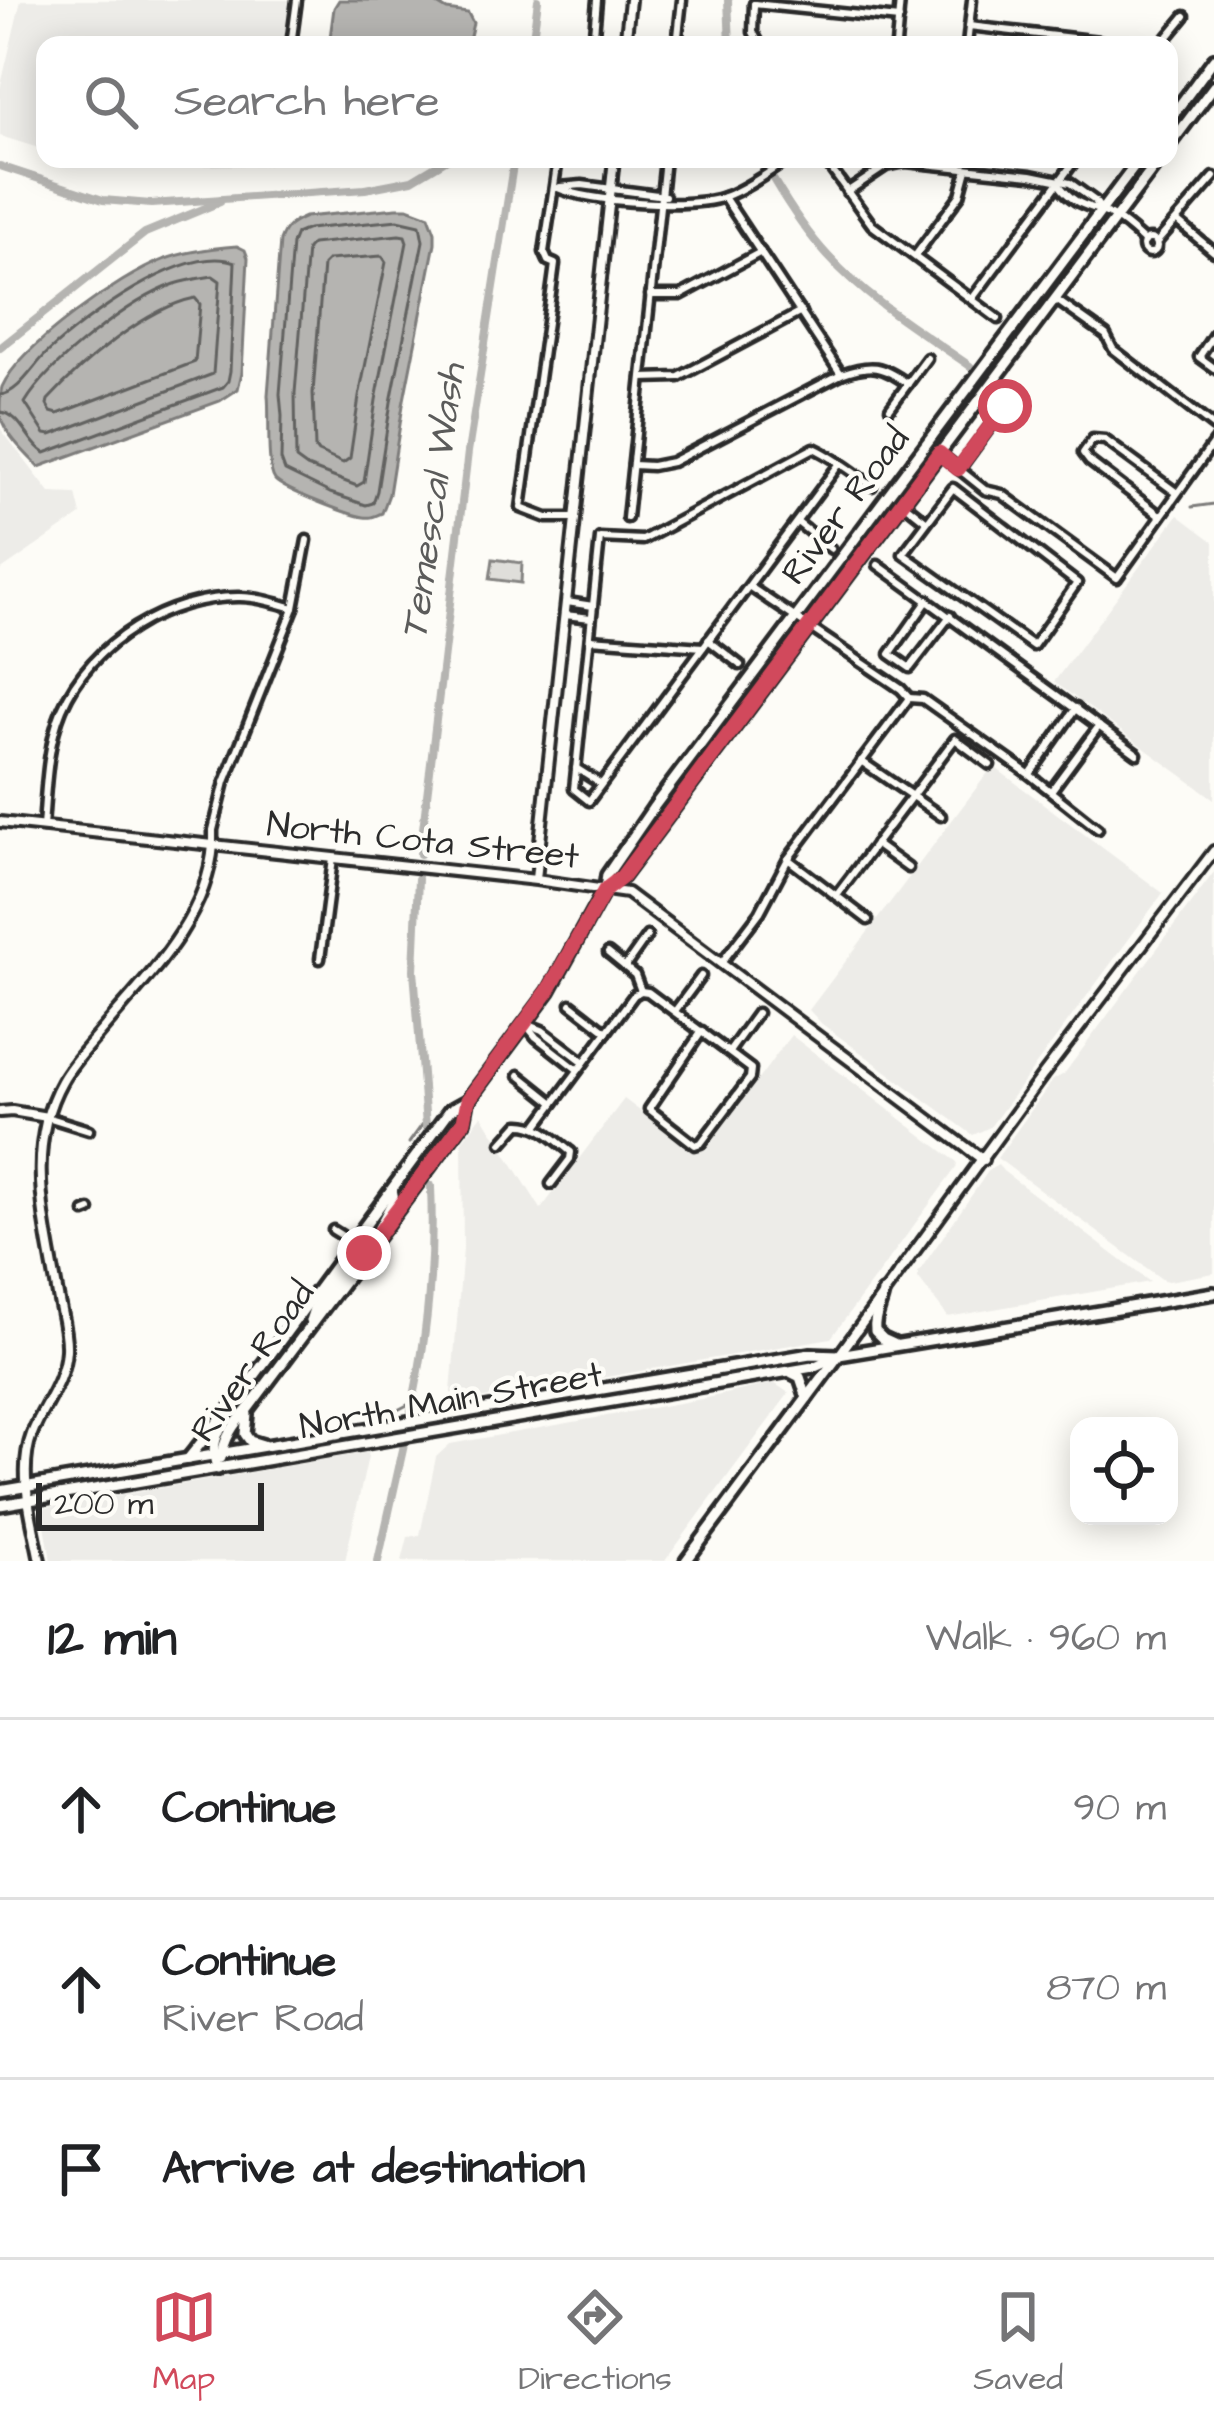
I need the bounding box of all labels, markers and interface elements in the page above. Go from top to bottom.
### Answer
search box [36,36,1178,168]
icon: search [78,69,144,135]
text: Search here [174,71,440,133]
water label: Temescal Wash [388,359,480,643]
route start [978,379,1032,433]
street label: River Road [770,416,922,596]
street label: North Cota Street [264,799,582,883]
route end [337,1226,391,1280]
street label: River Road [179,1271,327,1453]
street label: North Main Street [296,1349,607,1453]
map controls [1070,1417,1178,1525]
button: locate [1070,1417,1178,1525]
scale bar [36,1477,264,1530]
text: 200 m [54,1481,153,1527]
text: 12 min [48,1604,177,1675]
text: Walk · 960 m [925,1612,1166,1666]
icon: ahead [48,1776,114,1842]
text: Continue [162,1778,336,1840]
text: 90 m [1073,1782,1166,1836]
text: Continue [162,1931,336,1993]
icon: ahead [48,1956,114,2022]
text: 870 m [1046,1962,1166,2016]
text: River Road [162,1993,364,2047]
icon: arrive [48,2136,114,2202]
text: Arrive at destination [162,2138,585,2200]
tab: Map [151,2284,217,2402]
tab: Directions [518,2284,672,2402]
tab: Saved [973,2284,1063,2402]

